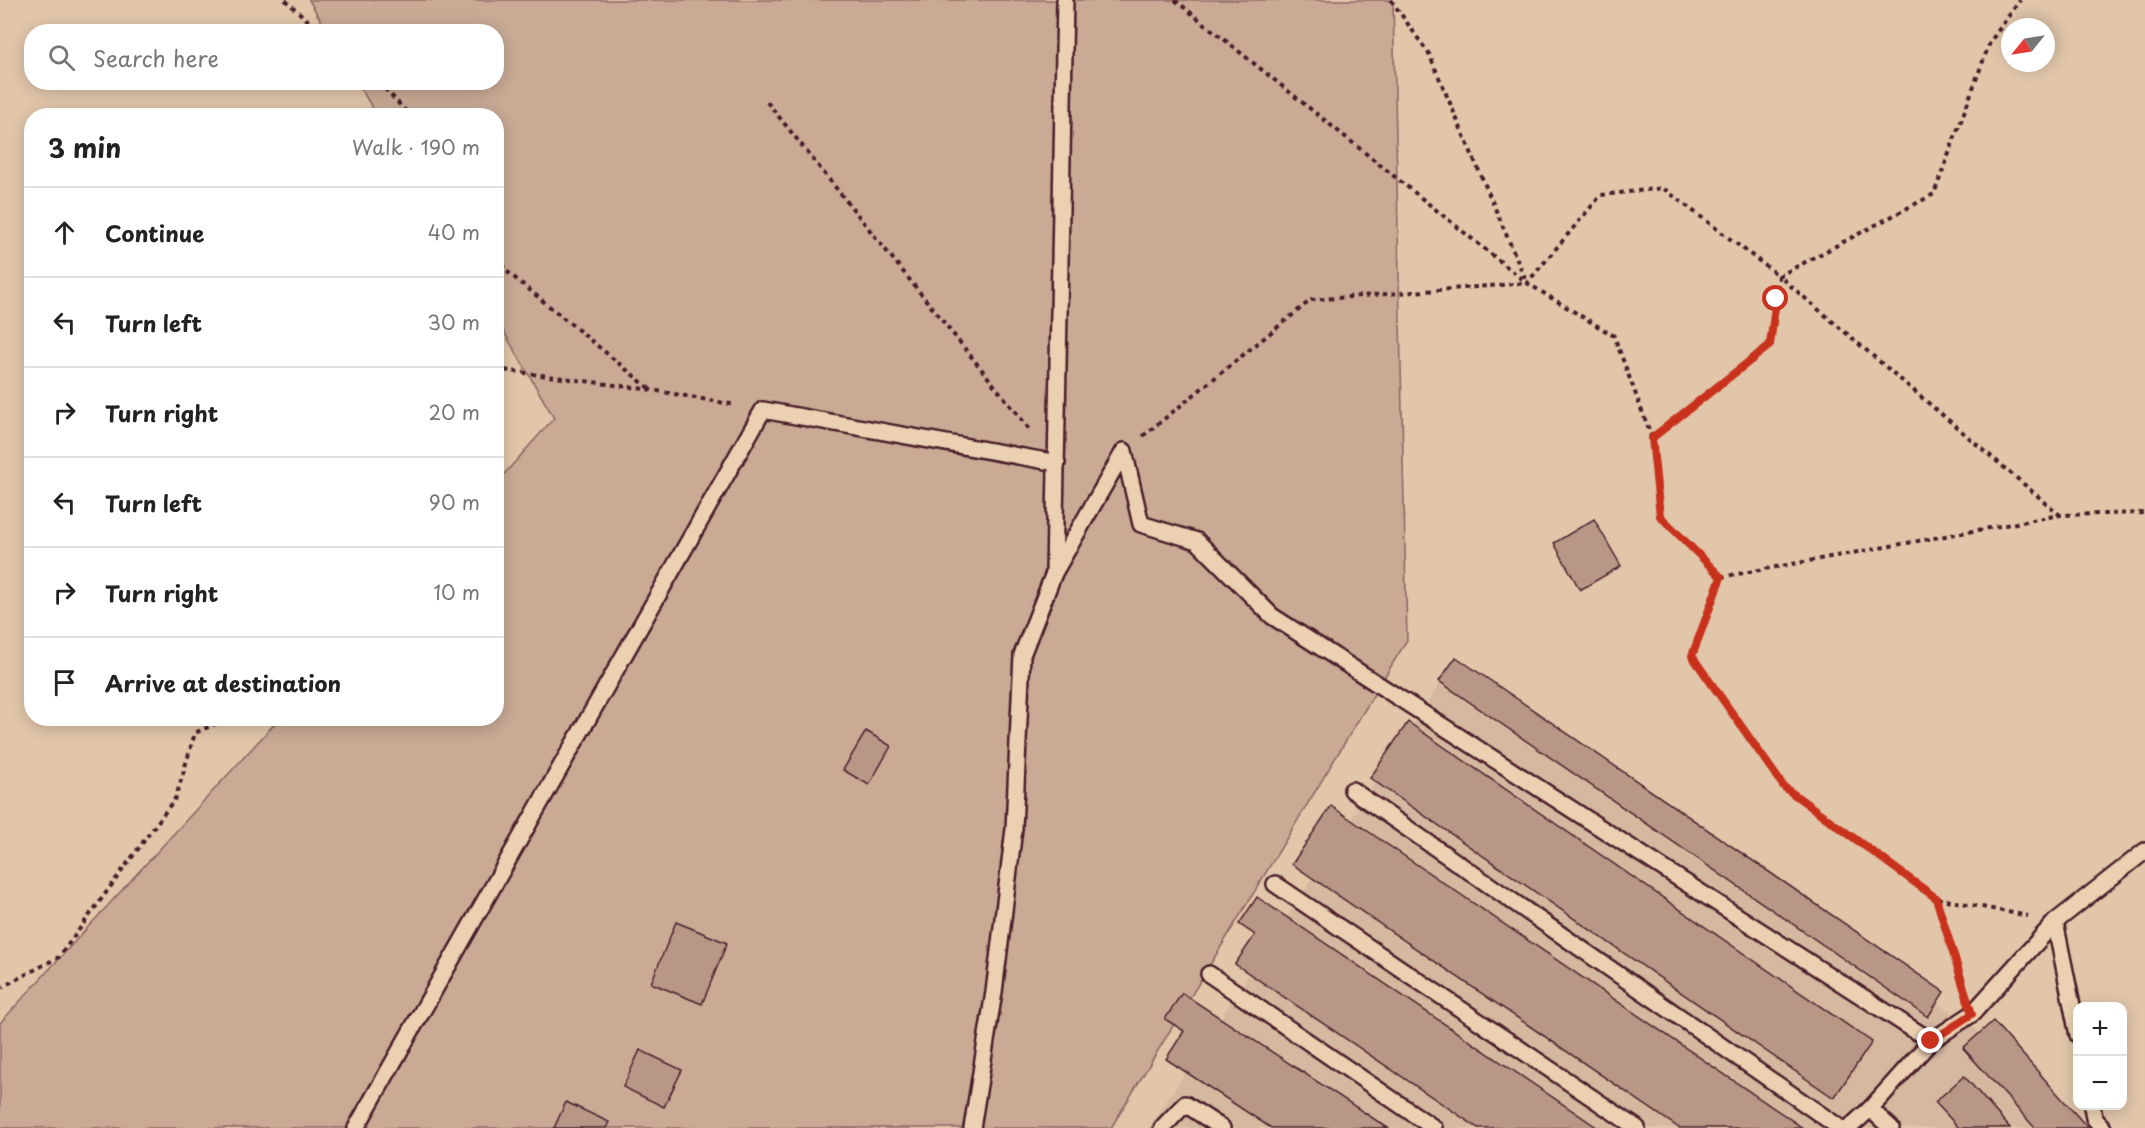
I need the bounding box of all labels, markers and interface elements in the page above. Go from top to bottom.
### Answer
north arrow [2001,18,2055,72]
search box [24,24,504,90]
icon: search [45,41,78,74]
text: Search here [93,41,219,74]
text: 3 min [48,128,121,167]
text: Walk · 190 m [352,132,480,162]
icon: ahead [48,216,81,249]
text: Continue [105,216,204,249]
text: 40 m [428,217,480,247]
route start [1762,285,1788,311]
icon: left [48,306,81,339]
text: Turn left [105,306,202,339]
text: 30 m [427,307,480,337]
icon: right [48,396,81,429]
text: Turn right [105,396,218,429]
text: 20 m [428,397,480,427]
icon: left [48,486,81,519]
text: Turn left [105,486,202,519]
text: 90 m [429,487,480,517]
icon: right [48,576,81,609]
text: Turn right [105,576,218,609]
text: 10 m [433,577,480,607]
icon: arrive [48,666,81,699]
text: Arrive at destination [105,666,341,699]
map controls [2073,1002,2127,1110]
button: + [2073,1002,2127,1056]
route end [1917,1027,1943,1053]
button: − [2073,1056,2127,1110]

